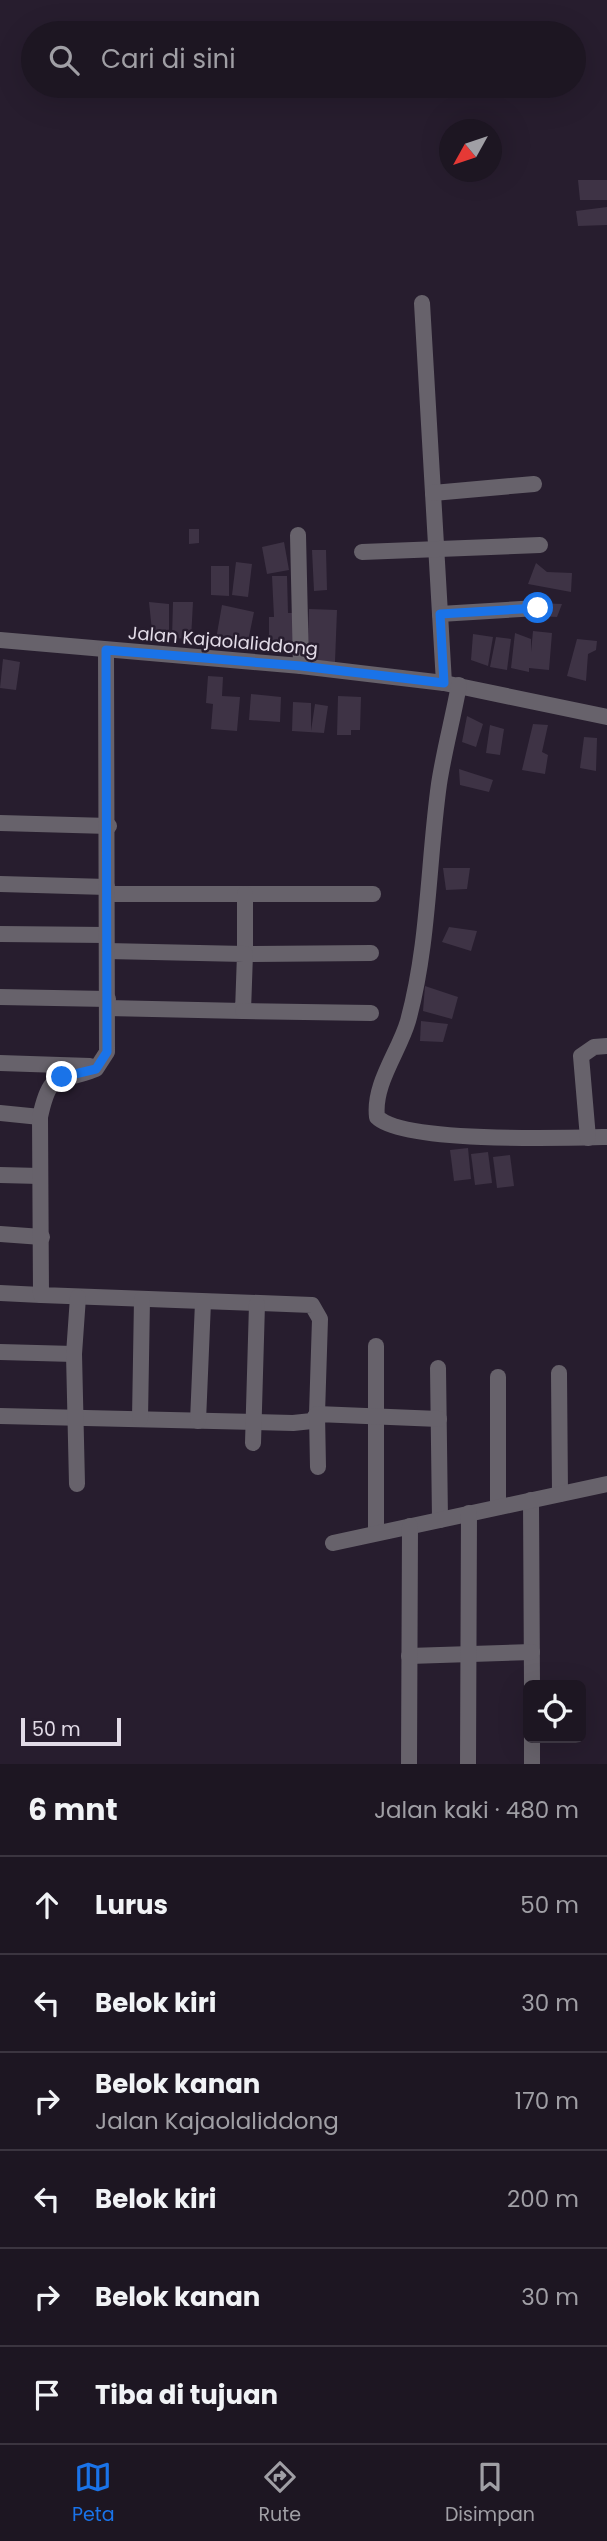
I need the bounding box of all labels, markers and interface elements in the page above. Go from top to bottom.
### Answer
search box [21,21,586,98]
icon: search [45,41,83,79]
text: Cari di sini [101,41,236,77]
north arrow [439,119,502,182]
route start [522,592,553,623]
street label: Jalan Kajaolaliddong [127,620,319,661]
route end [46,1061,77,1092]
map controls [523,1680,586,1743]
button: locate [523,1680,586,1743]
scale bar [21,1715,121,1747]
text: 50 m [32,1716,81,1743]
text: 6 mnt [28,1788,118,1831]
text: Jalan kaki · 480 m [374,1794,579,1826]
icon: ahead [28,1886,66,1924]
text: Lurus [95,1887,168,1923]
text: 50 m [520,1889,579,1921]
icon: left [28,1984,66,2022]
text: Belok kiri [95,1985,217,2021]
text: 30 m [521,1987,579,2019]
text: Belok kanan [95,2066,260,2102]
icon: right [28,2082,66,2120]
text: 170 m [515,2085,579,2117]
text: Jalan Kajaolaliddong [95,2105,339,2137]
icon: left [28,2180,66,2218]
text: Belok kiri [95,2181,217,2217]
text: 200 m [507,2183,579,2215]
icon: right [28,2278,66,2316]
text: Belok kanan [95,2279,260,2315]
text: 30 m [521,2281,579,2313]
icon: arrive [28,2376,66,2414]
text: Tiba di tujuan [95,2377,278,2413]
tab: Peta [72,2458,115,2529]
tab: Rute [259,2458,301,2529]
tab: Disimpan [445,2458,535,2529]

